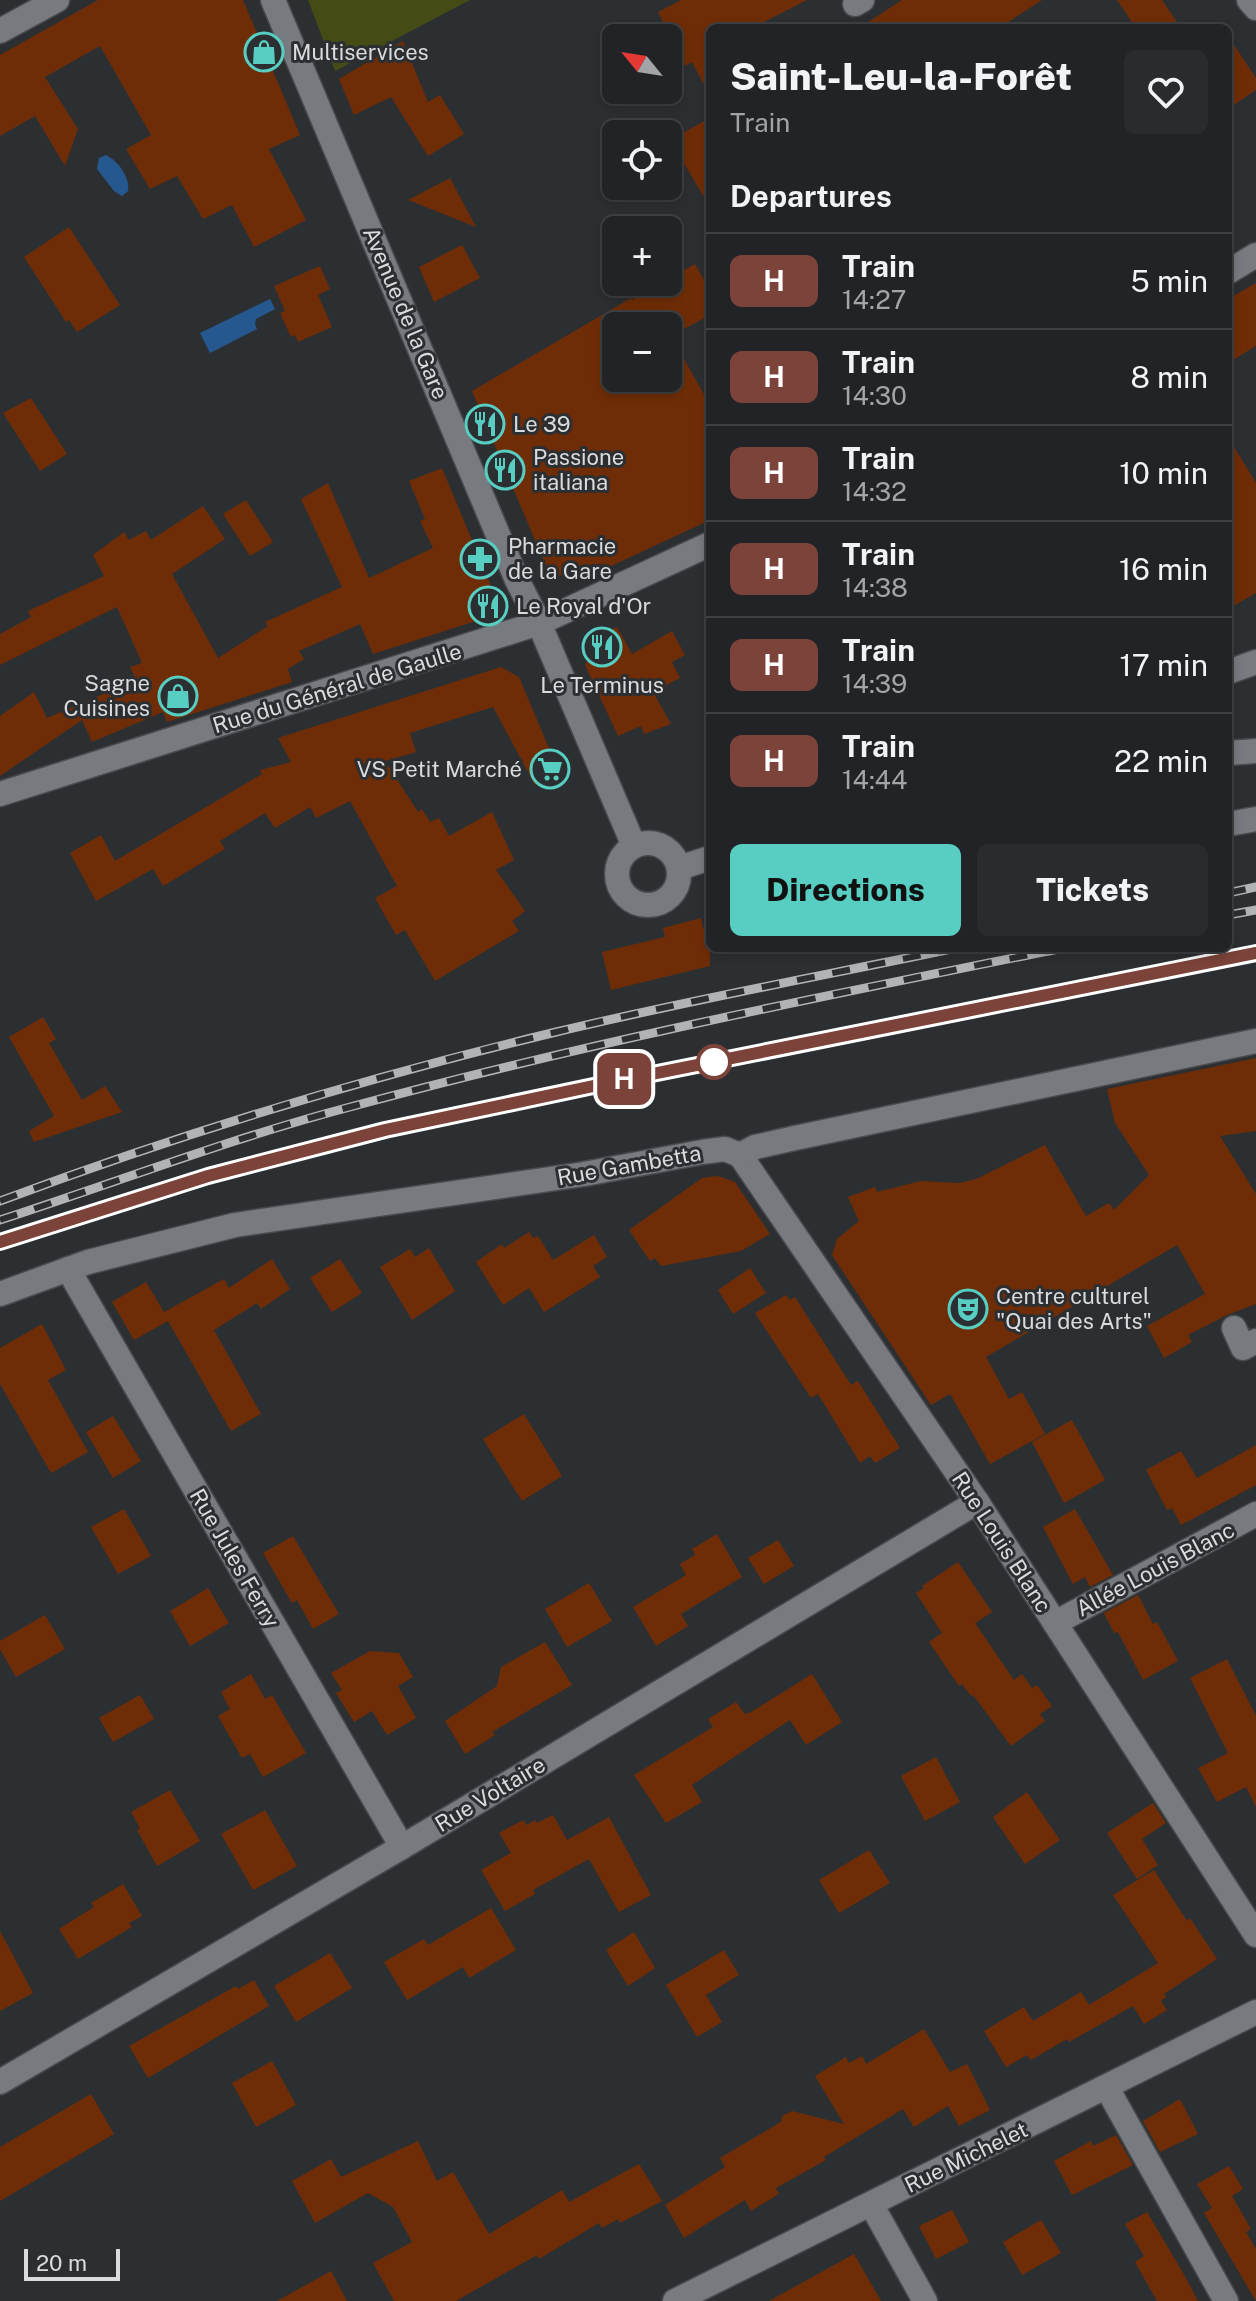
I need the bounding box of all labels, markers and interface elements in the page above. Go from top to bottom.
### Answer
north arrow [602,24,682,104]
map controls [602,24,682,392]
shop icon: Multiservices [243,31,285,73]
place label: Multiservices [292,39,429,65]
button: heart [1124,50,1208,134]
text: Saint-Leu-la-Forêt [730,54,1072,99]
text: Train [730,107,790,138]
button: locate [602,120,682,200]
text: Departures [730,178,892,214]
button: + [602,216,682,296]
street label: Avenue de la Gare [358,223,454,403]
text: Train [842,248,915,284]
text: 5 min [1131,263,1208,299]
text: H [763,264,785,297]
text: 14:27 [842,284,906,315]
button: − [602,312,682,392]
text: Train [842,344,915,380]
text: 8 min [1130,359,1208,395]
text: H [763,360,785,393]
text: 14:30 [842,380,907,411]
restaurant icon: Le 39 [464,403,506,445]
place label: Le 39 [513,411,570,437]
text: Train [842,440,915,476]
place label: Passione italiana [533,444,624,495]
restaurant icon: Passione italiana [484,449,526,491]
text: 10 min [1119,455,1208,491]
text: H [763,456,785,489]
text: 14:32 [842,476,907,507]
place label: Pharmacie de la Gare [508,533,616,584]
text: Train [842,536,915,572]
pharmacy icon: Pharmacie de la Gare [459,538,501,580]
text: 16 min [1119,551,1208,587]
text: H [763,552,785,585]
text: 14:38 [842,572,908,603]
restaurant icon: Le Royal d'Or [467,585,509,627]
place label: Le Royal d'Or [516,593,651,619]
restaurant icon: Le Terminus [581,626,623,668]
text: Train [842,632,915,668]
street label: Rue du Général de Gaulle [209,638,465,738]
text: 17 min [1120,647,1208,683]
text: H [763,648,785,681]
text: 14:39 [842,668,907,699]
place label: Sagne Cuisines [64,670,150,721]
place label: Le Terminus [540,672,664,698]
shop icon: Sagne Cuisines [157,675,199,717]
text: Train [842,728,915,764]
text: 22 min [1114,743,1208,779]
text: H [763,744,785,777]
supermarket icon: VS Petit Marché [529,748,571,790]
place label: VS Petit Marché [357,756,522,782]
text: 14:44 [842,764,907,795]
button: Directions [730,844,961,936]
button: Tickets [977,844,1208,936]
unlabelled marker [697,1045,731,1079]
line badge: H [598,1053,650,1105]
text: H [613,1062,635,1095]
street label: Rue Gambetta [555,1140,703,1190]
place label: Centre culturel "Quai des Arts" [996,1283,1152,1334]
theatre icon: Centre culturel "Quai des Arts" [947,1288,989,1330]
street label: Rue Louis Blanc [947,1467,1057,1617]
street label: Rue Jules Ferry [185,1484,285,1632]
street label: Allée Louis Blanc [1071,1516,1239,1622]
street label: Rue Voltaire [430,1751,550,1837]
street label: Rue Michelet [900,2116,1032,2198]
scale bar [24,2245,120,2281]
text: 20 m [36,2250,87,2276]

